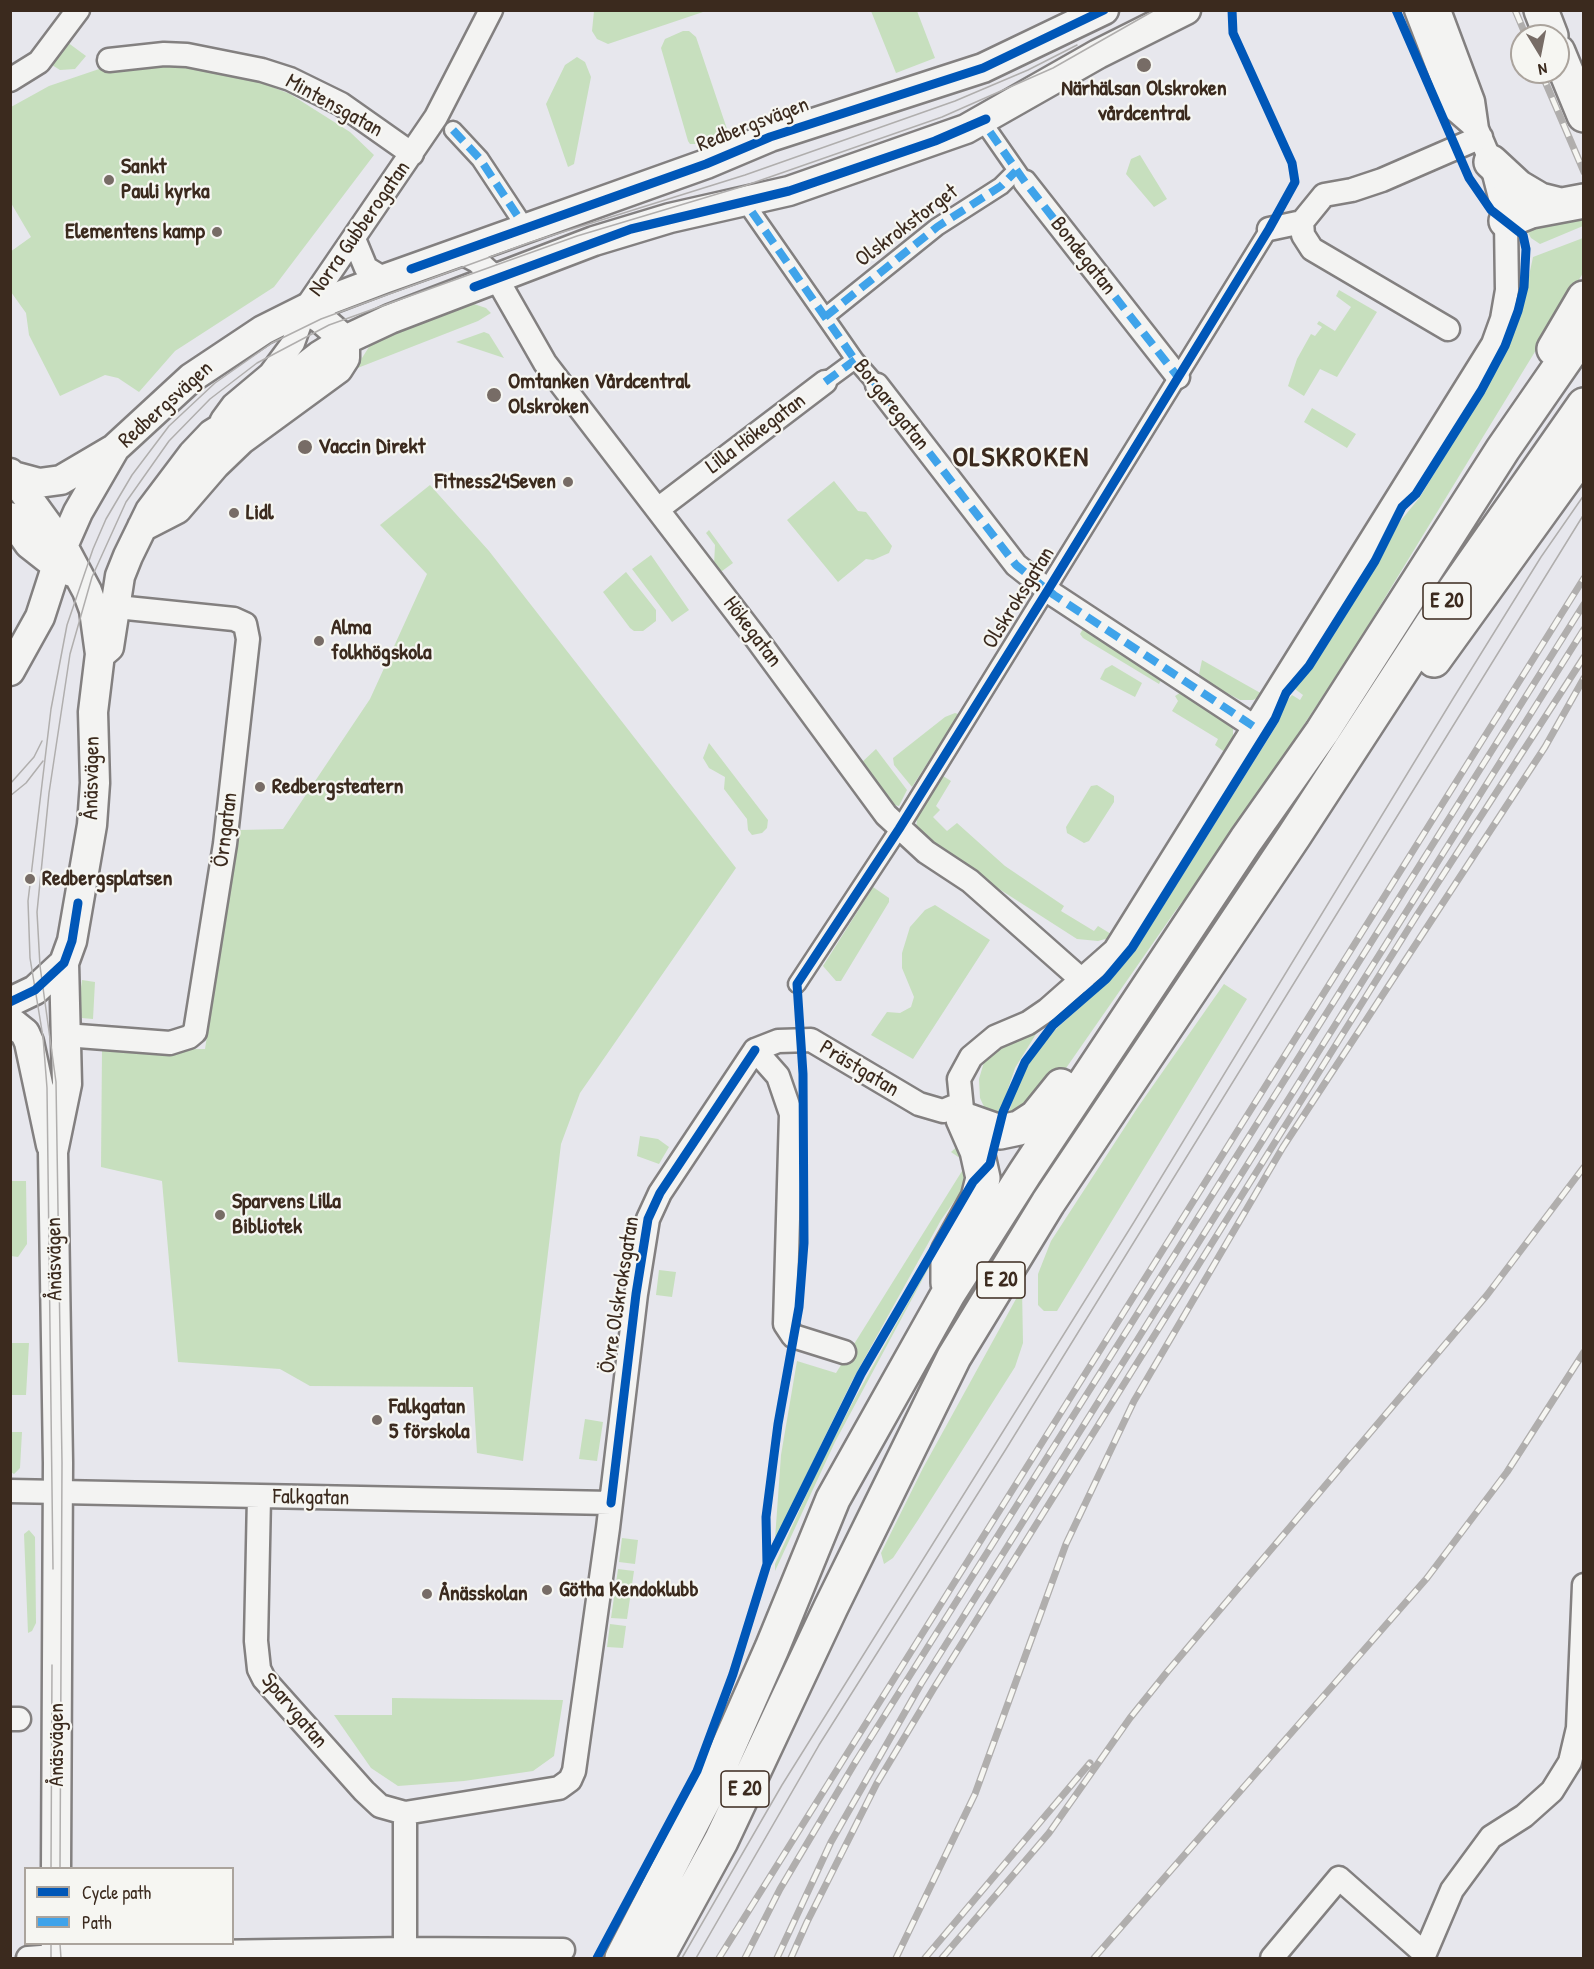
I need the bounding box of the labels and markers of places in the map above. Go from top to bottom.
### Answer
marker: Närhälsan Olskroken vårdcentral [1135,56,1153,74]
place label: Närhälsan Olskroken vårdcentral [1061,76,1227,128]
place label: Sankt Pauli kyrka [121,154,210,206]
marker: Sankt Pauli kyrka [102,173,116,187]
place label: Elementens kamp [65,219,205,245]
marker: Elementens kamp [210,225,224,239]
place label: Omtanken Vårdcentral Olskroken [508,369,690,420]
marker: Omtanken Vårdcentral Olskroken [485,386,503,404]
place label: Vaccin Direkt [318,434,425,460]
marker: Vaccin Direkt [296,438,314,456]
place label: Fitness24Seven [435,469,556,495]
marker: Fitness24Seven [561,475,575,489]
place label: Lidl [246,500,274,526]
marker: Lidl [227,506,241,520]
place label: Alma folkhögskola [331,615,432,666]
marker: Alma folkhögskola [312,634,326,648]
place label: Redbergsteatern [272,774,404,800]
marker: Redbergsteatern [253,780,267,794]
place label: Redbergsplatsen [42,866,173,892]
marker: Redbergsplatsen [23,872,37,886]
place label: Sparvens Lilla Bibliotek [232,1189,341,1240]
marker: Sparvens Lilla Bibliotek [213,1208,227,1222]
place label: Falkgatan 5 förskola [389,1394,470,1446]
marker: Falkgatan 5 förskola [370,1413,384,1427]
place label: Götha Kendoklubb [559,1577,698,1603]
place label: Ånässkolan [439,1581,528,1607]
marker: Götha Kendoklubb [540,1583,554,1597]
marker: Ånässkolan [420,1587,434,1601]

